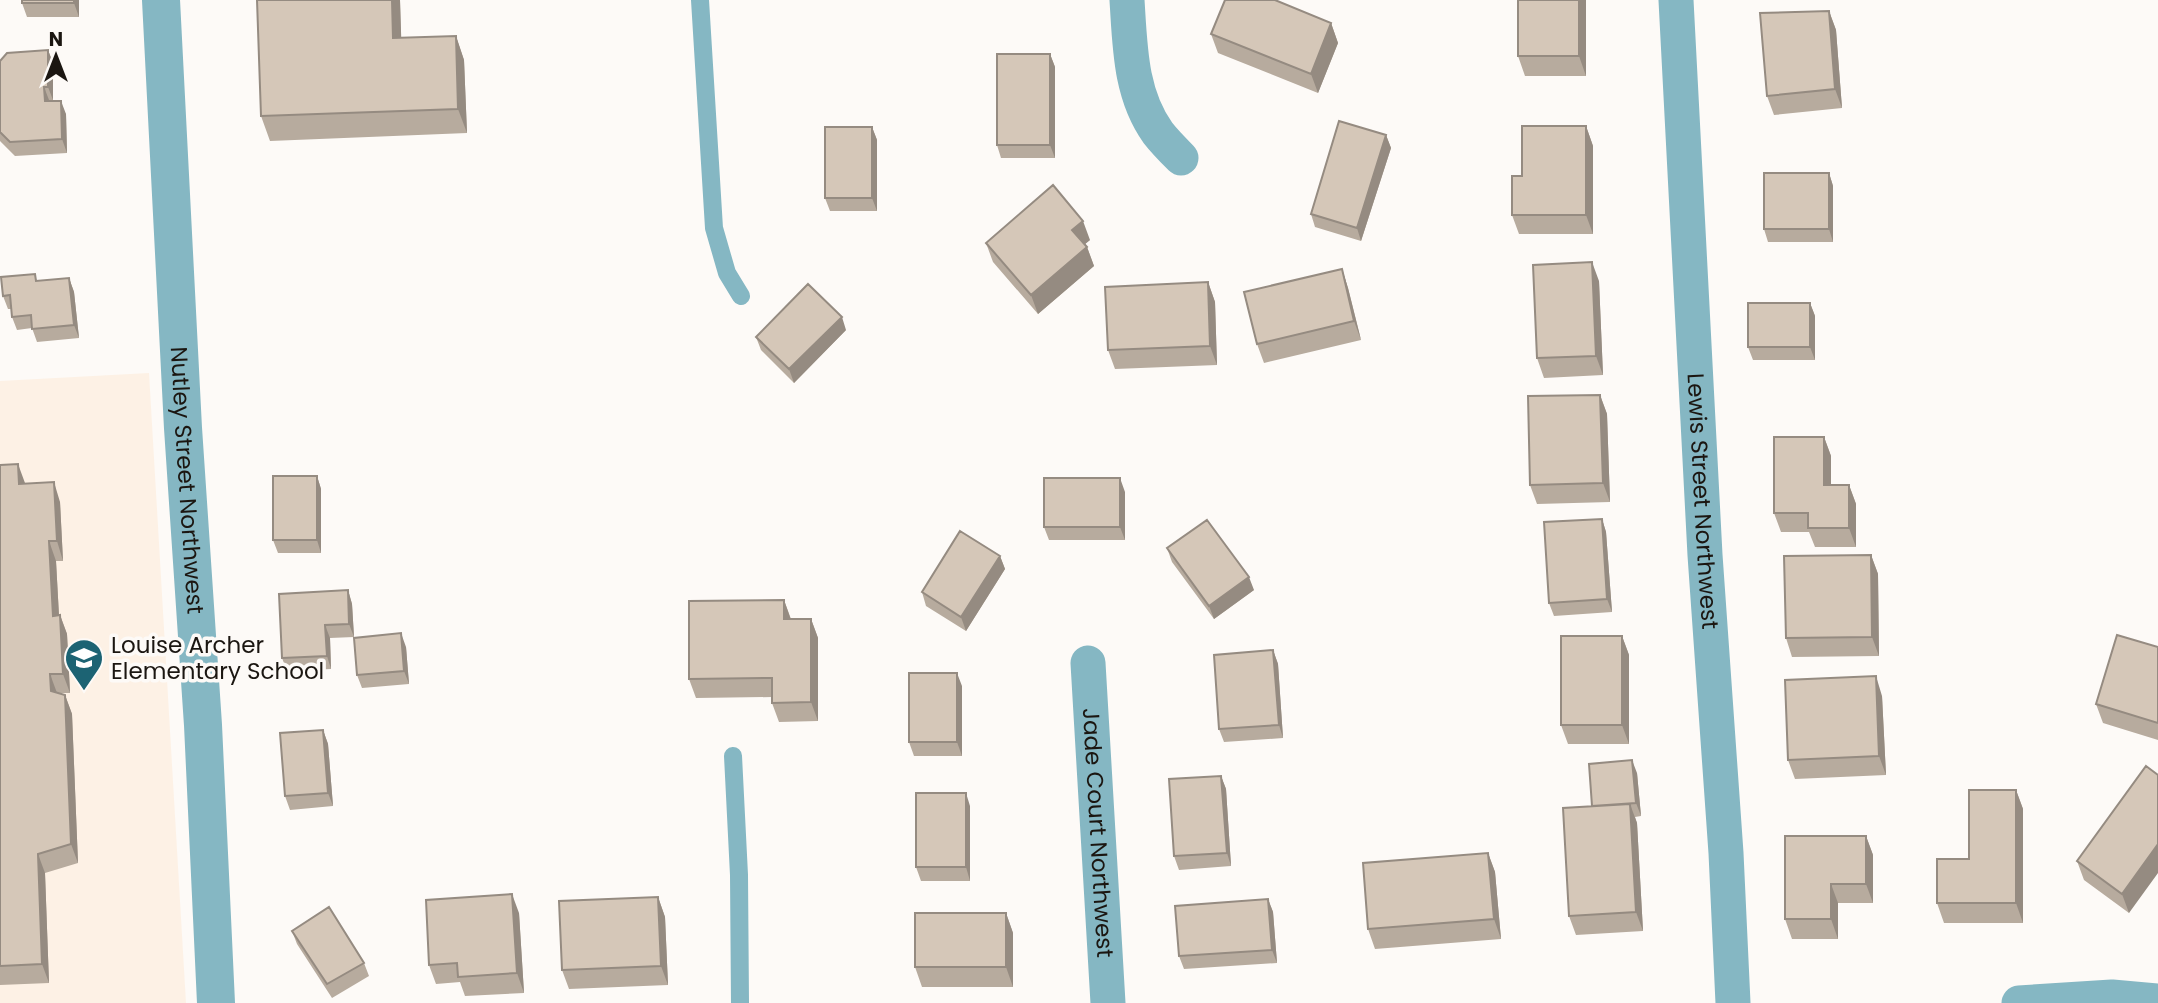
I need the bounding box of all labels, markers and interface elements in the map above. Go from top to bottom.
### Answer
north arrow [21,21,91,91]
text: N [49,26,63,53]
street label: Nutley Street Northwest [163,346,211,615]
street label: Lewis Street Northwest [1680,372,1726,630]
place label: Louise Archer Elementary School [111,629,324,687]
school or university icon: Louise Archer Elementary School [63,637,105,692]
street label: Jade Court Northwest [1075,707,1121,959]

